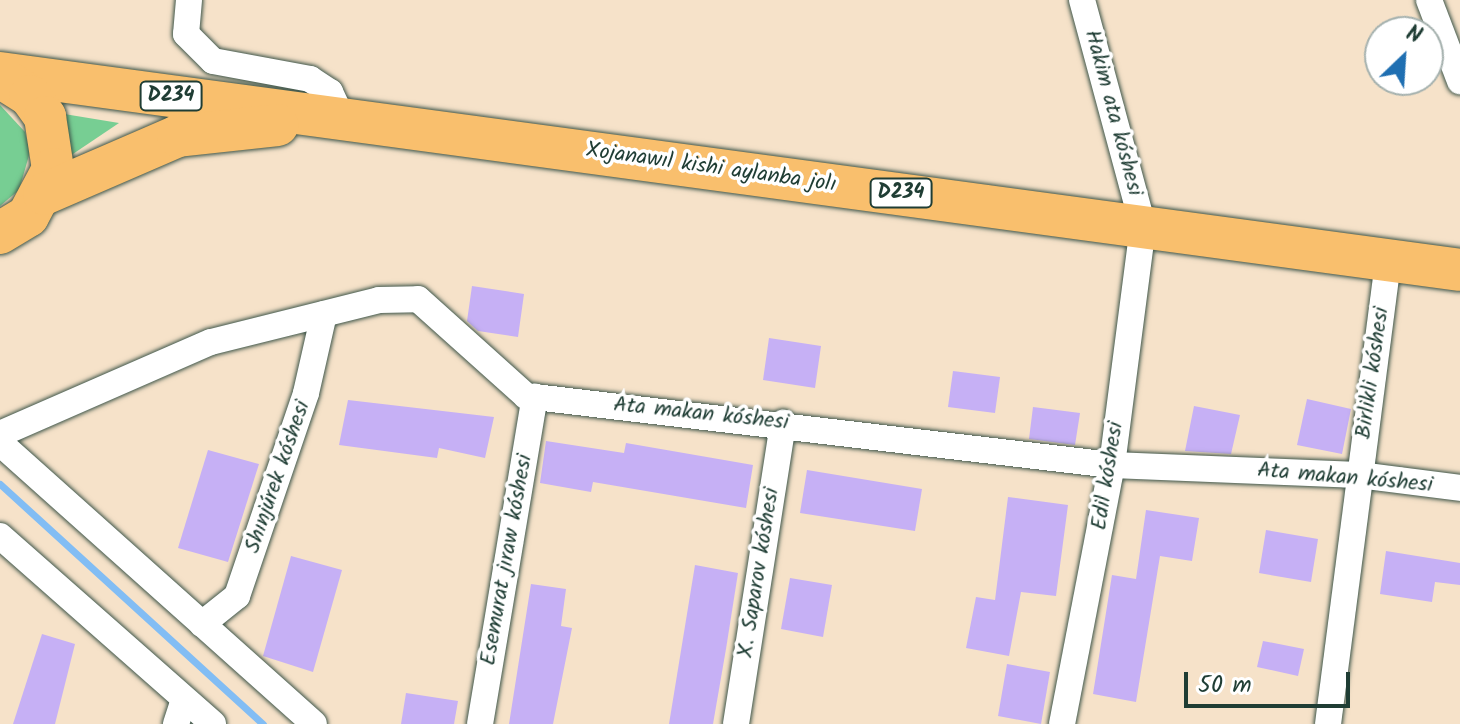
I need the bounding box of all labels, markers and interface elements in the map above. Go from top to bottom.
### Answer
north arrow [1364,16,1444,96]
text: N [1400,17,1427,54]
street label: Hakim ata kóshesi [1078,27,1148,199]
road number: D234 [139,80,203,112]
street label: Xojanawıl kishi aylanba jolı [584,137,838,199]
road number: D234 [869,177,933,209]
street label: Birlikli kóshesi [1351,305,1395,441]
street label: Ata makan kóshesi [612,392,790,436]
street label: Shınjúrek kóshesi [240,397,316,557]
street label: Edil kóshesi [1086,420,1130,532]
street label: Esemurat jıraw kóshesi [475,453,539,667]
street label: Ata makan kóshesi [1256,457,1434,499]
street label: X. Saparov kóshesi [733,486,785,660]
scale bar [1188,656,1354,706]
text: 50 m [1198,666,1252,705]

